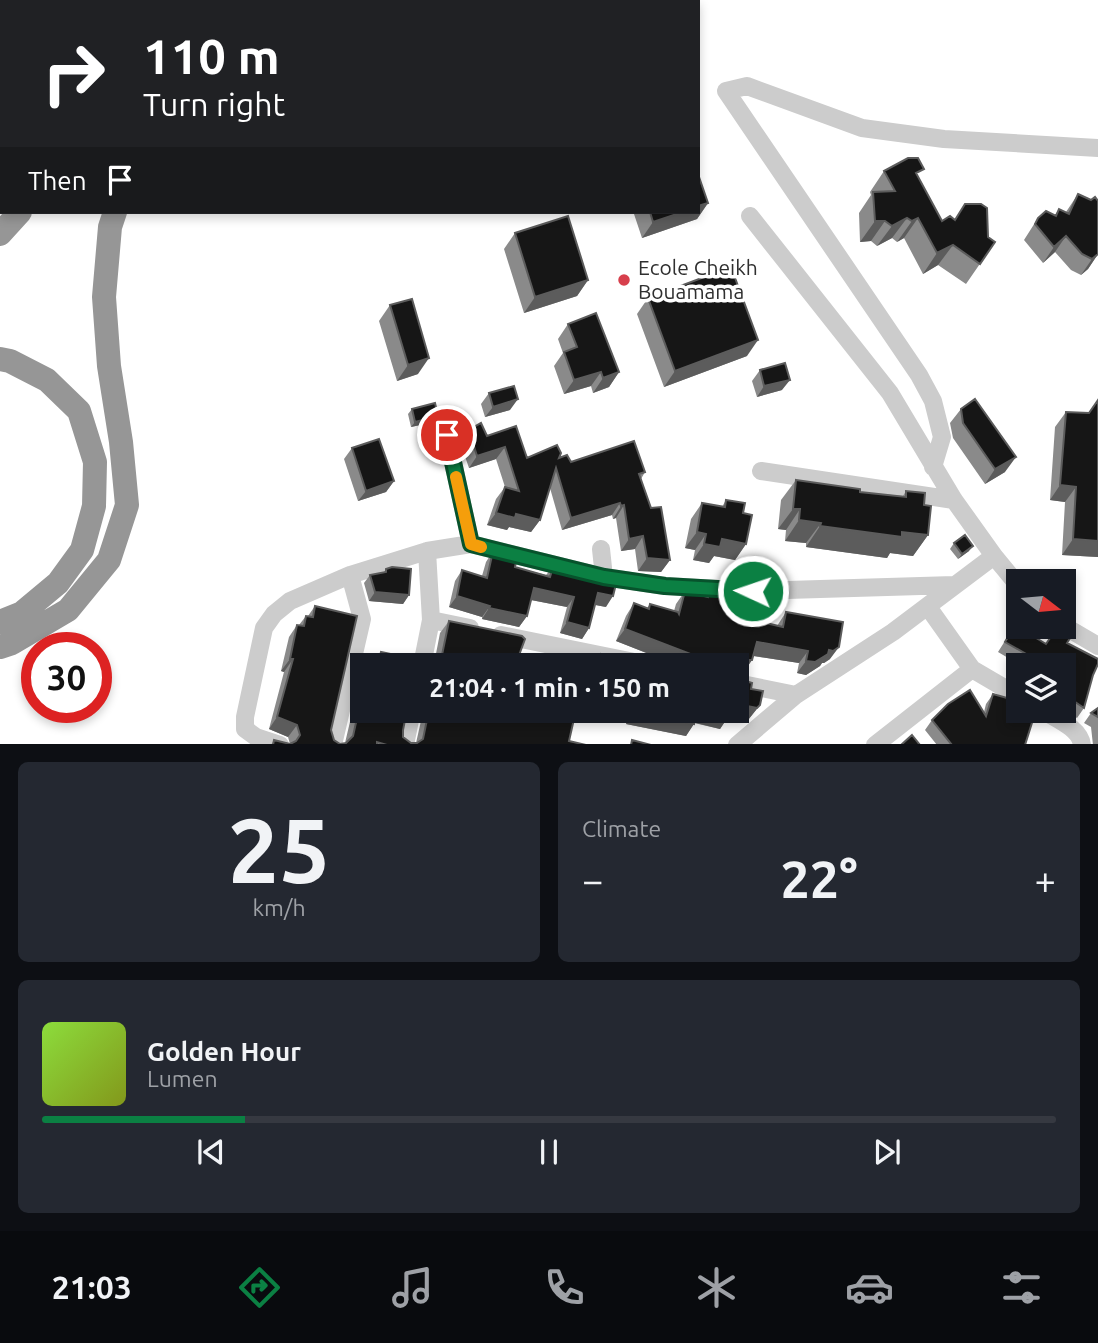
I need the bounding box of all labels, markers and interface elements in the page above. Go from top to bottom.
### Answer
icon: right [28,28,119,119]
text: 110 m [143,28,280,83]
text: Turn right [143,86,285,122]
icon: arrive [101,161,139,199]
text: Then [28,166,87,195]
place label: Ecole Cheikh Bouamama [638,255,758,303]
marker: Ecole Cheikh Bouamama [616,272,632,288]
pin [417,405,477,465]
icon: arrive [428,416,466,454]
position arrow [716,554,790,628]
north arrow [1006,569,1076,639]
map controls [1006,569,1076,723]
speed limit sign: 30 [21,632,112,723]
button: layers [1006,653,1076,723]
text: 21:04 · 1 min · 150 m [429,673,670,702]
text: 25 [228,798,330,900]
text: Climate [582,816,661,841]
text: 22° [780,850,858,908]
text: − [582,859,603,901]
text: + [1035,859,1056,901]
text: km/h [252,895,306,920]
text: Golden Hour [147,1037,301,1066]
text: Lumen [147,1066,218,1091]
icon: previous [192,1133,230,1171]
icon: pause [530,1133,568,1171]
icon: next [868,1133,906,1171]
icon: directions [235,1263,284,1312]
icon: music [388,1263,437,1312]
icon: phone [540,1263,589,1312]
icon: climate [692,1263,741,1312]
icon: car [845,1263,894,1312]
icon: filters [997,1263,1046,1312]
text: 21:03 [52,1269,132,1305]

